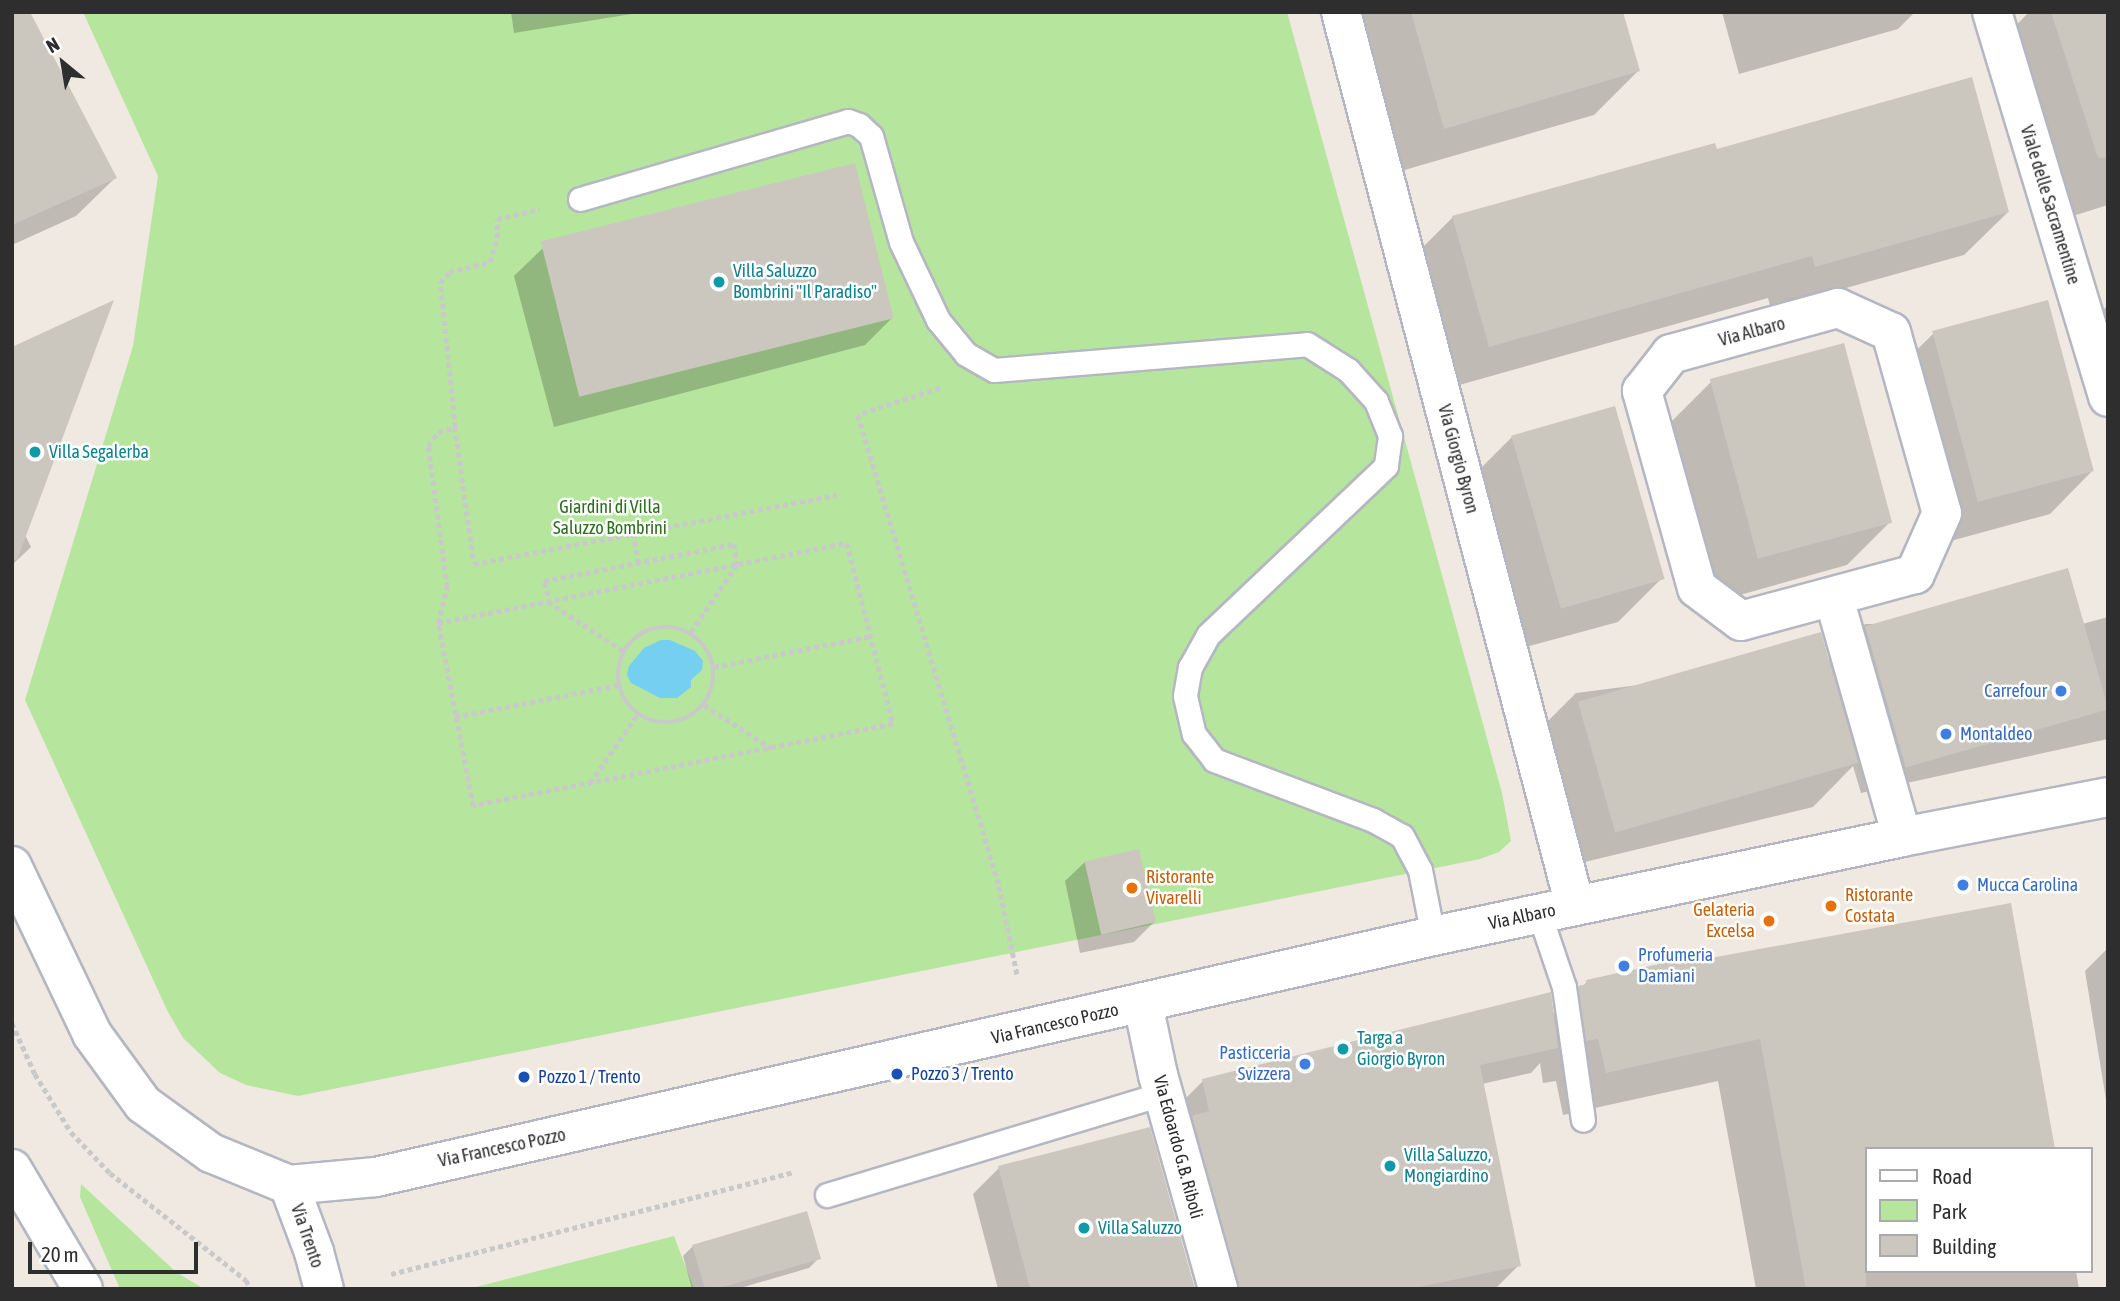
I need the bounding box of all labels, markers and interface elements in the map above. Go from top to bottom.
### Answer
north arrow [28,28,98,98]
text: N [42,32,63,57]
street label: Viale delle Sacramentine [2016,123,2084,287]
place label: Villa Saluzzo Bombrini "Il Paradiso" [733,261,877,304]
marker: Villa Saluzzo Bombrini "Il Paradiso" [711,274,727,290]
street label: Via Albaro [1716,313,1788,351]
street label: Via Giorgio Byron [1433,402,1483,516]
place label: Villa Segalerba [49,441,149,463]
marker: Villa Segalerba [27,444,43,460]
park label: Giardini di Villa Saluzzo Bombrini [553,497,667,540]
place label: Carrefour [1984,680,2047,702]
marker: Carrefour [2053,683,2069,699]
place label: Montaldeo [1960,723,2032,745]
marker: Montaldeo [1938,726,1954,742]
place label: Ristorante Vivarelli [1146,867,1214,910]
place label: Mucca Carolina [1977,874,2078,896]
marker: Mucca Carolina [1955,877,1971,893]
marker: Ristorante Vivarelli [1124,880,1140,896]
place label: Ristorante Costata [1845,885,1913,928]
marker: Ristorante Costata [1823,898,1839,914]
street label: Via Albaro [1486,899,1558,935]
place label: Gelateria Excelsa [1693,900,1755,942]
marker: Gelateria Excelsa [1761,913,1777,929]
place label: Profumeria Damiani [1638,945,1713,988]
marker: Profumeria Damiani [1616,958,1632,974]
street label: Via Francesco Pozzo [989,999,1121,1049]
place label: Targa a Giorgio Byron [1357,1028,1445,1070]
marker: Targa a Giorgio Byron [1335,1041,1351,1057]
place label: Pasticceria Svizzera [1219,1043,1291,1086]
marker: Pasticceria Svizzera [1297,1056,1313,1072]
place label: Pozzo 3 / Trento [911,1063,1014,1085]
place label: Pozzo 1 / Trento [538,1066,641,1088]
marker: Pozzo 3 / Trento [889,1066,905,1082]
marker: Pozzo 1 / Trento [516,1069,532,1085]
street label: Via Edoardo G.B. Riboli [1148,1073,1208,1221]
street label: Via Francesco Pozzo [436,1124,568,1172]
place label: Villa Saluzzo, Mongiardino [1404,1145,1491,1188]
legend [1864,1147,2092,1273]
marker: Villa Saluzzo, Mongiardino [1382,1158,1398,1174]
text: Road [1932,1164,1972,1188]
text: Park [1932,1199,1967,1223]
street label: Via Trento [286,1201,328,1271]
place label: Villa Saluzzo [1098,1217,1182,1239]
marker: Villa Saluzzo [1076,1220,1092,1236]
scale bar [32,1228,201,1272]
text: Building [1932,1234,1996,1258]
text: 20 m [41,1242,79,1266]

